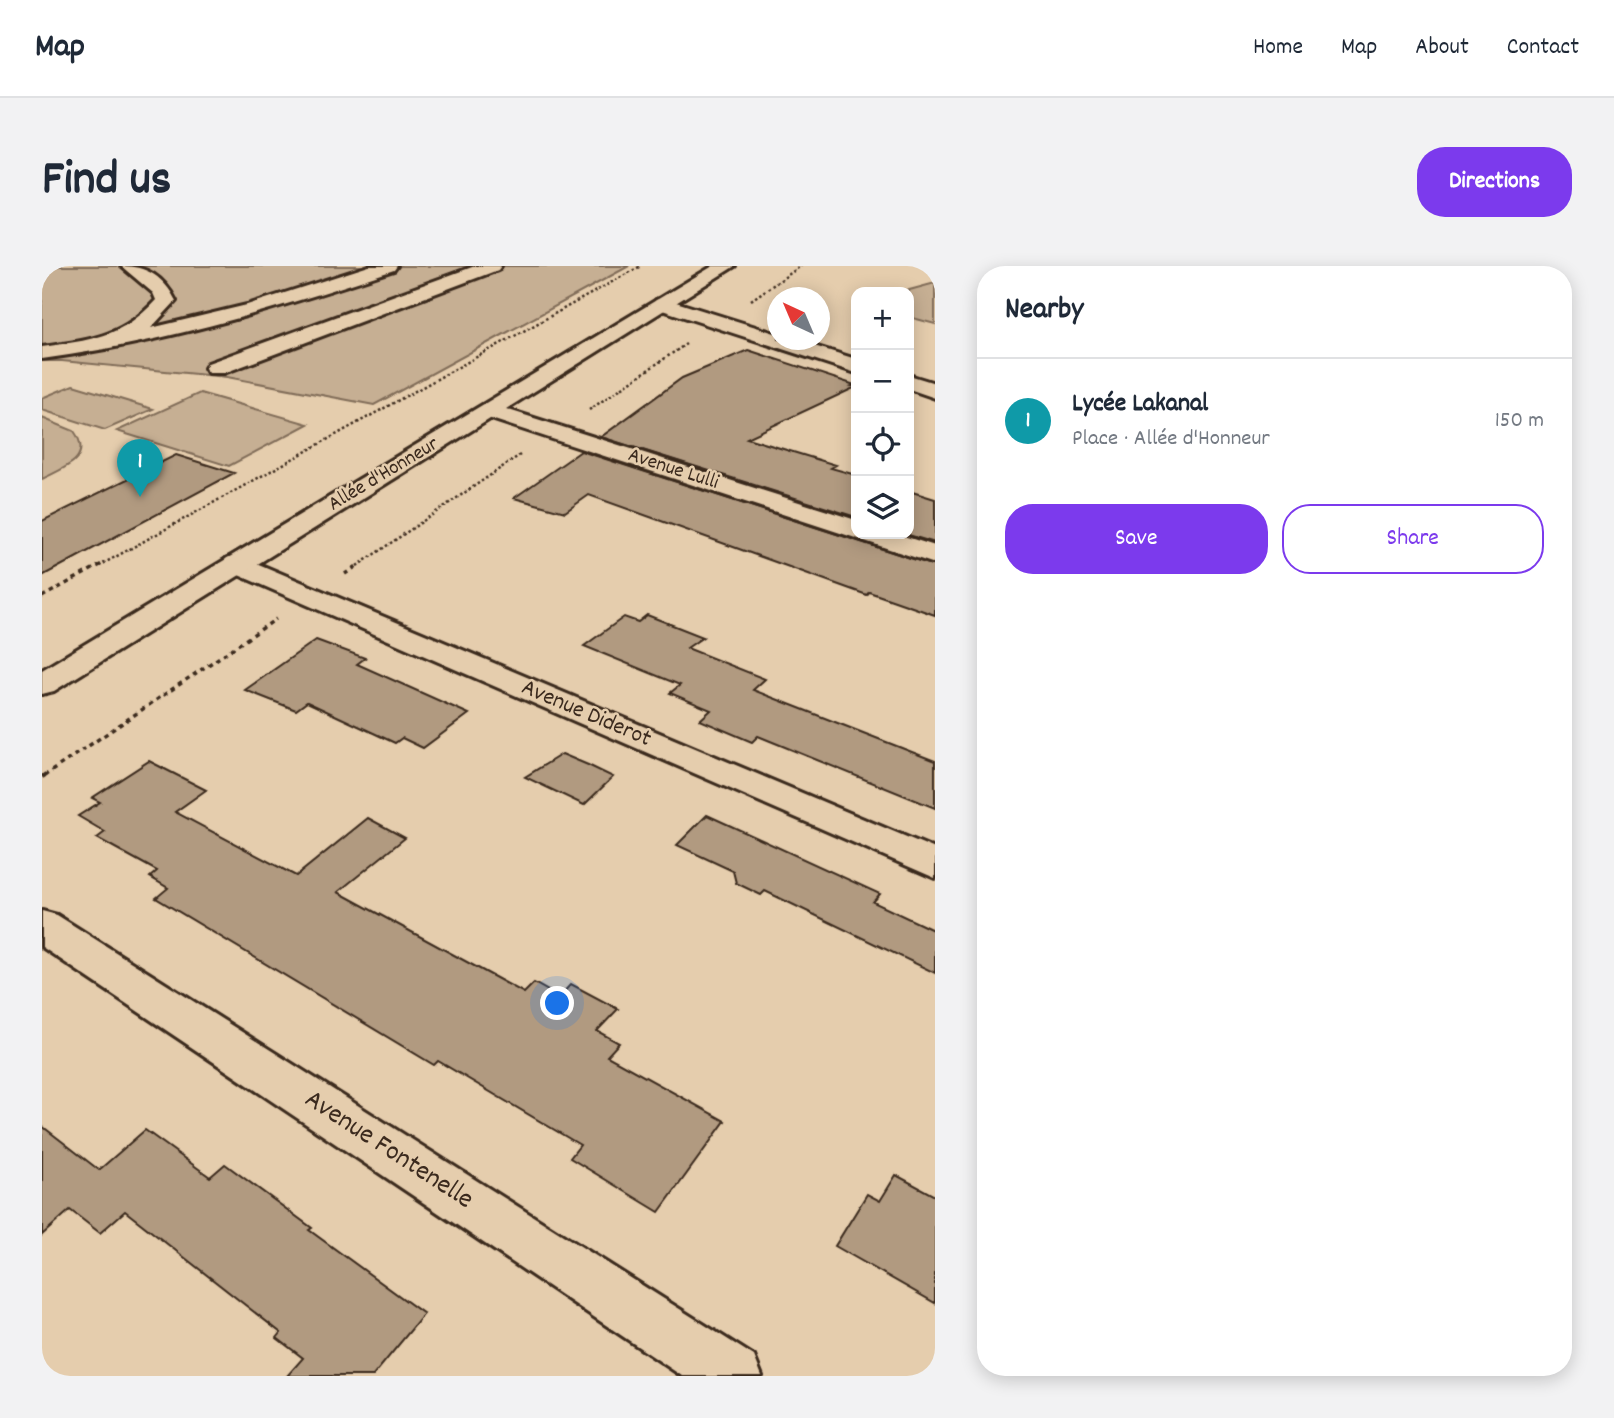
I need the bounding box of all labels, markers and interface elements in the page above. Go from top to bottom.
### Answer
text: Map [35,25,85,72]
text: Home [1253,31,1303,65]
text: Map [1341,31,1377,65]
text: About [1415,31,1469,65]
text: Contact [1507,31,1579,65]
text: Find us [42,147,171,217]
button: Directions [1417,147,1572,217]
north arrow [767,287,830,350]
map controls [851,287,914,539]
button: + [851,287,914,350]
text: Nearby [1005,290,1083,333]
button: − [851,350,914,413]
text: Lycée Lakanal [1072,386,1208,423]
text: 1 [1025,405,1031,438]
text: 150 m [1495,405,1544,438]
button: locate [851,413,914,476]
text: Place · Allée d'Honneur [1072,423,1270,456]
street label: Allée d'Honneur [323,430,445,520]
pin: 1 [117,439,163,497]
street label: Avenue Lulli [624,441,722,499]
button: layers [851,476,914,539]
button: Save [1005,504,1268,574]
button: Share [1282,504,1544,574]
street label: Avenue Diderot [516,671,656,757]
your location [540,986,574,1020]
street label: Avenue Fontenelle [296,1081,480,1221]

